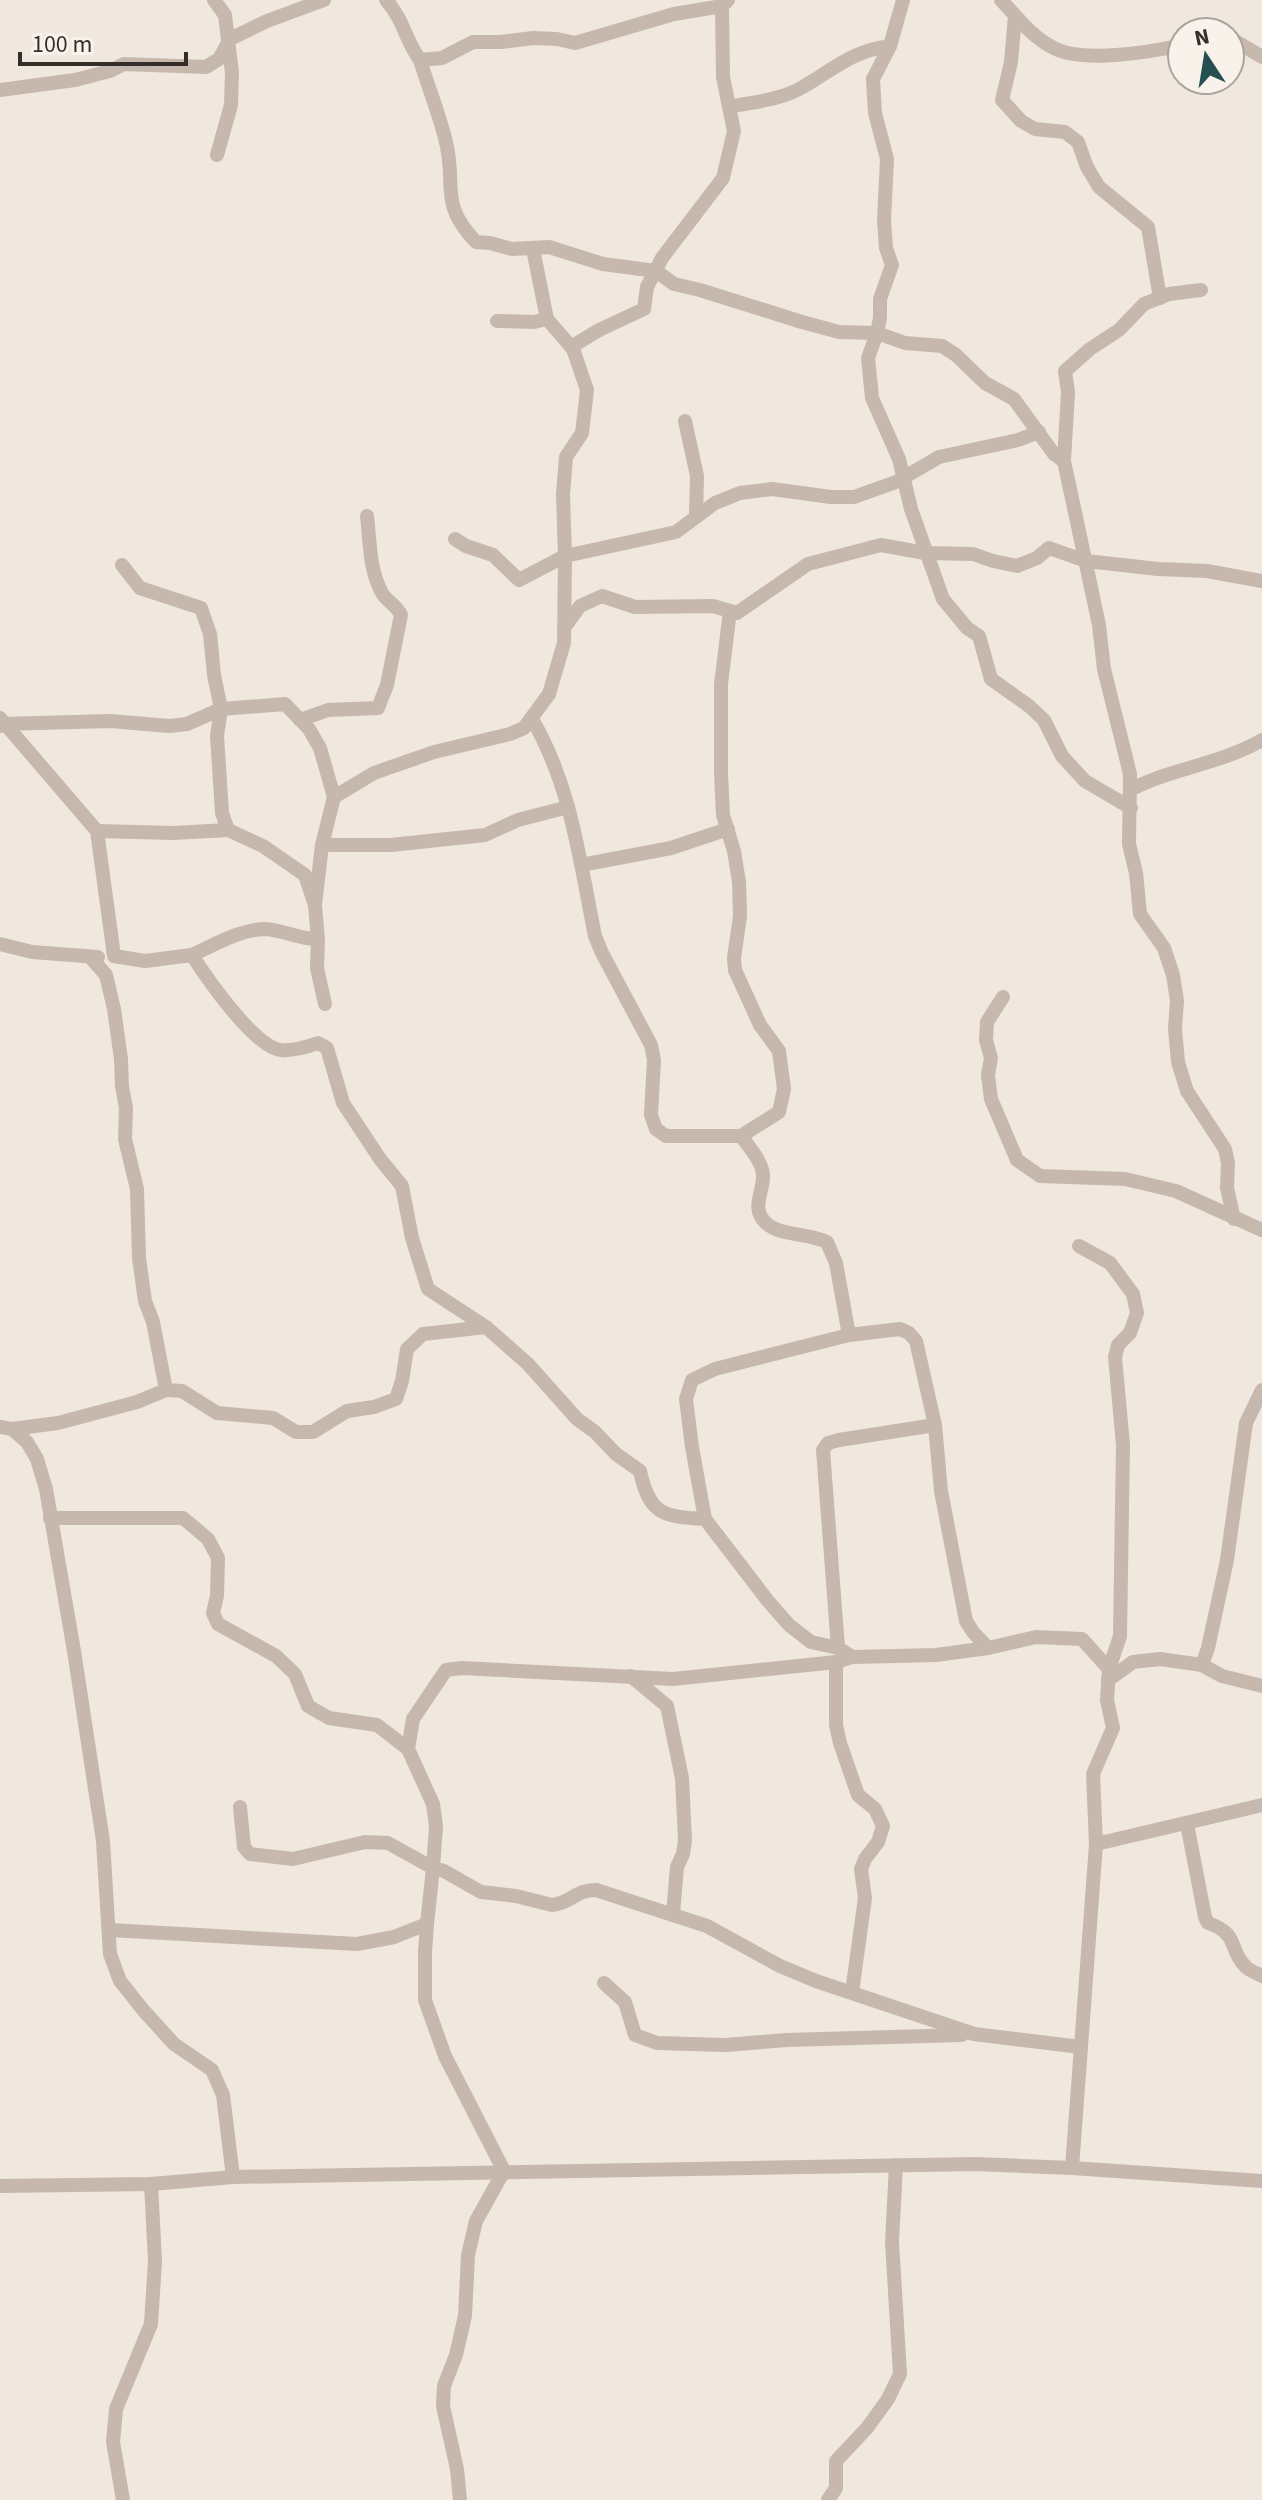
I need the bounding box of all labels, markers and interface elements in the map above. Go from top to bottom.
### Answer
scale bar [20,16,186,66]
north arrow [1166,16,1246,96]
text: N [1192,20,1213,55]
text: 100 m [32,27,92,62]

